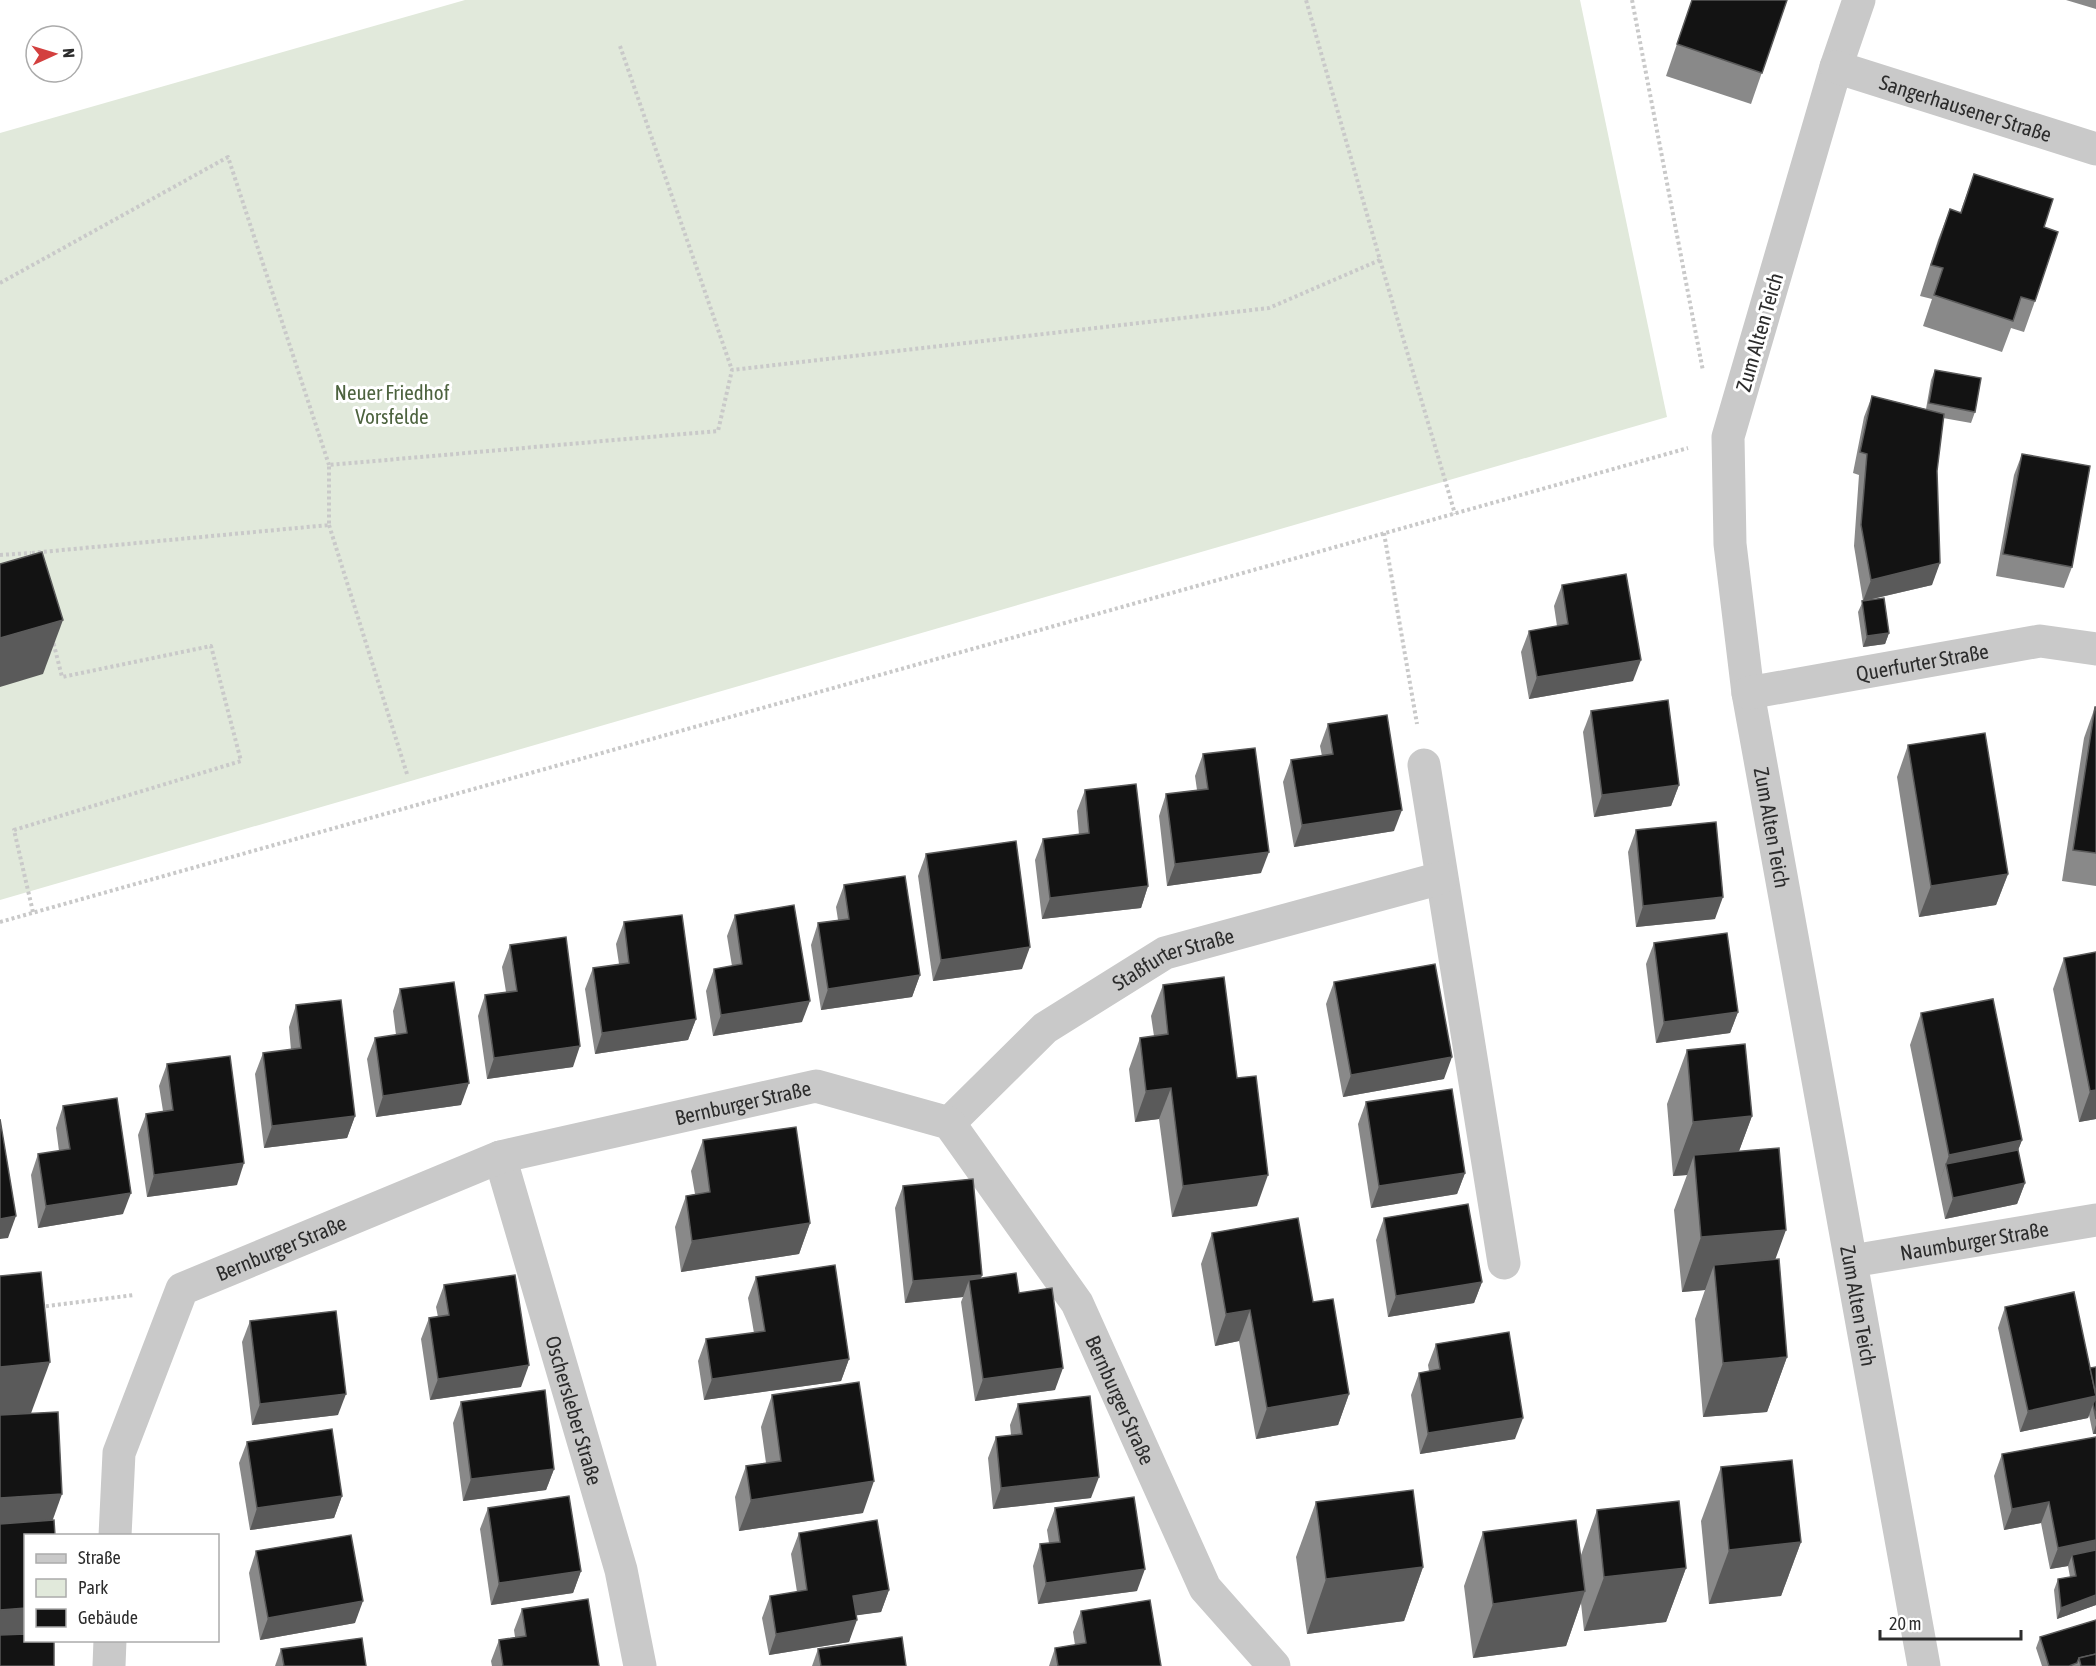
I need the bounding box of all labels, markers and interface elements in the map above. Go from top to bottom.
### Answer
north arrow [24,24,84,84]
text: N [60,48,78,58]
street label: Sangerhausener Straße [1877,70,2055,146]
street label: Zum Alten Teich [1731,270,1787,394]
park label: Neuer Friedhof Vorsfelde [335,380,450,428]
street label: Querfurter Straße [1854,638,1990,686]
street label: Zum Alten Teich [1750,765,1795,890]
street label: Staßfurter Straße [1108,923,1237,995]
street label: Bernburger Straße [673,1076,813,1129]
street label: Bernburger Straße [212,1210,350,1286]
street label: Naumburger Straße [1898,1216,2050,1265]
street label: Zum Alten Teich [1836,1243,1882,1368]
street label: Bernburger Straße [1081,1332,1160,1468]
street label: Oschersleber Straße [541,1333,607,1488]
legend [24,1534,219,1642]
text: Straße [78,1547,121,1568]
text: Park [78,1577,108,1598]
scale bar [1880,1603,2021,1641]
text: Gebäude [78,1607,138,1628]
text: 20 m [1889,1613,1921,1634]

